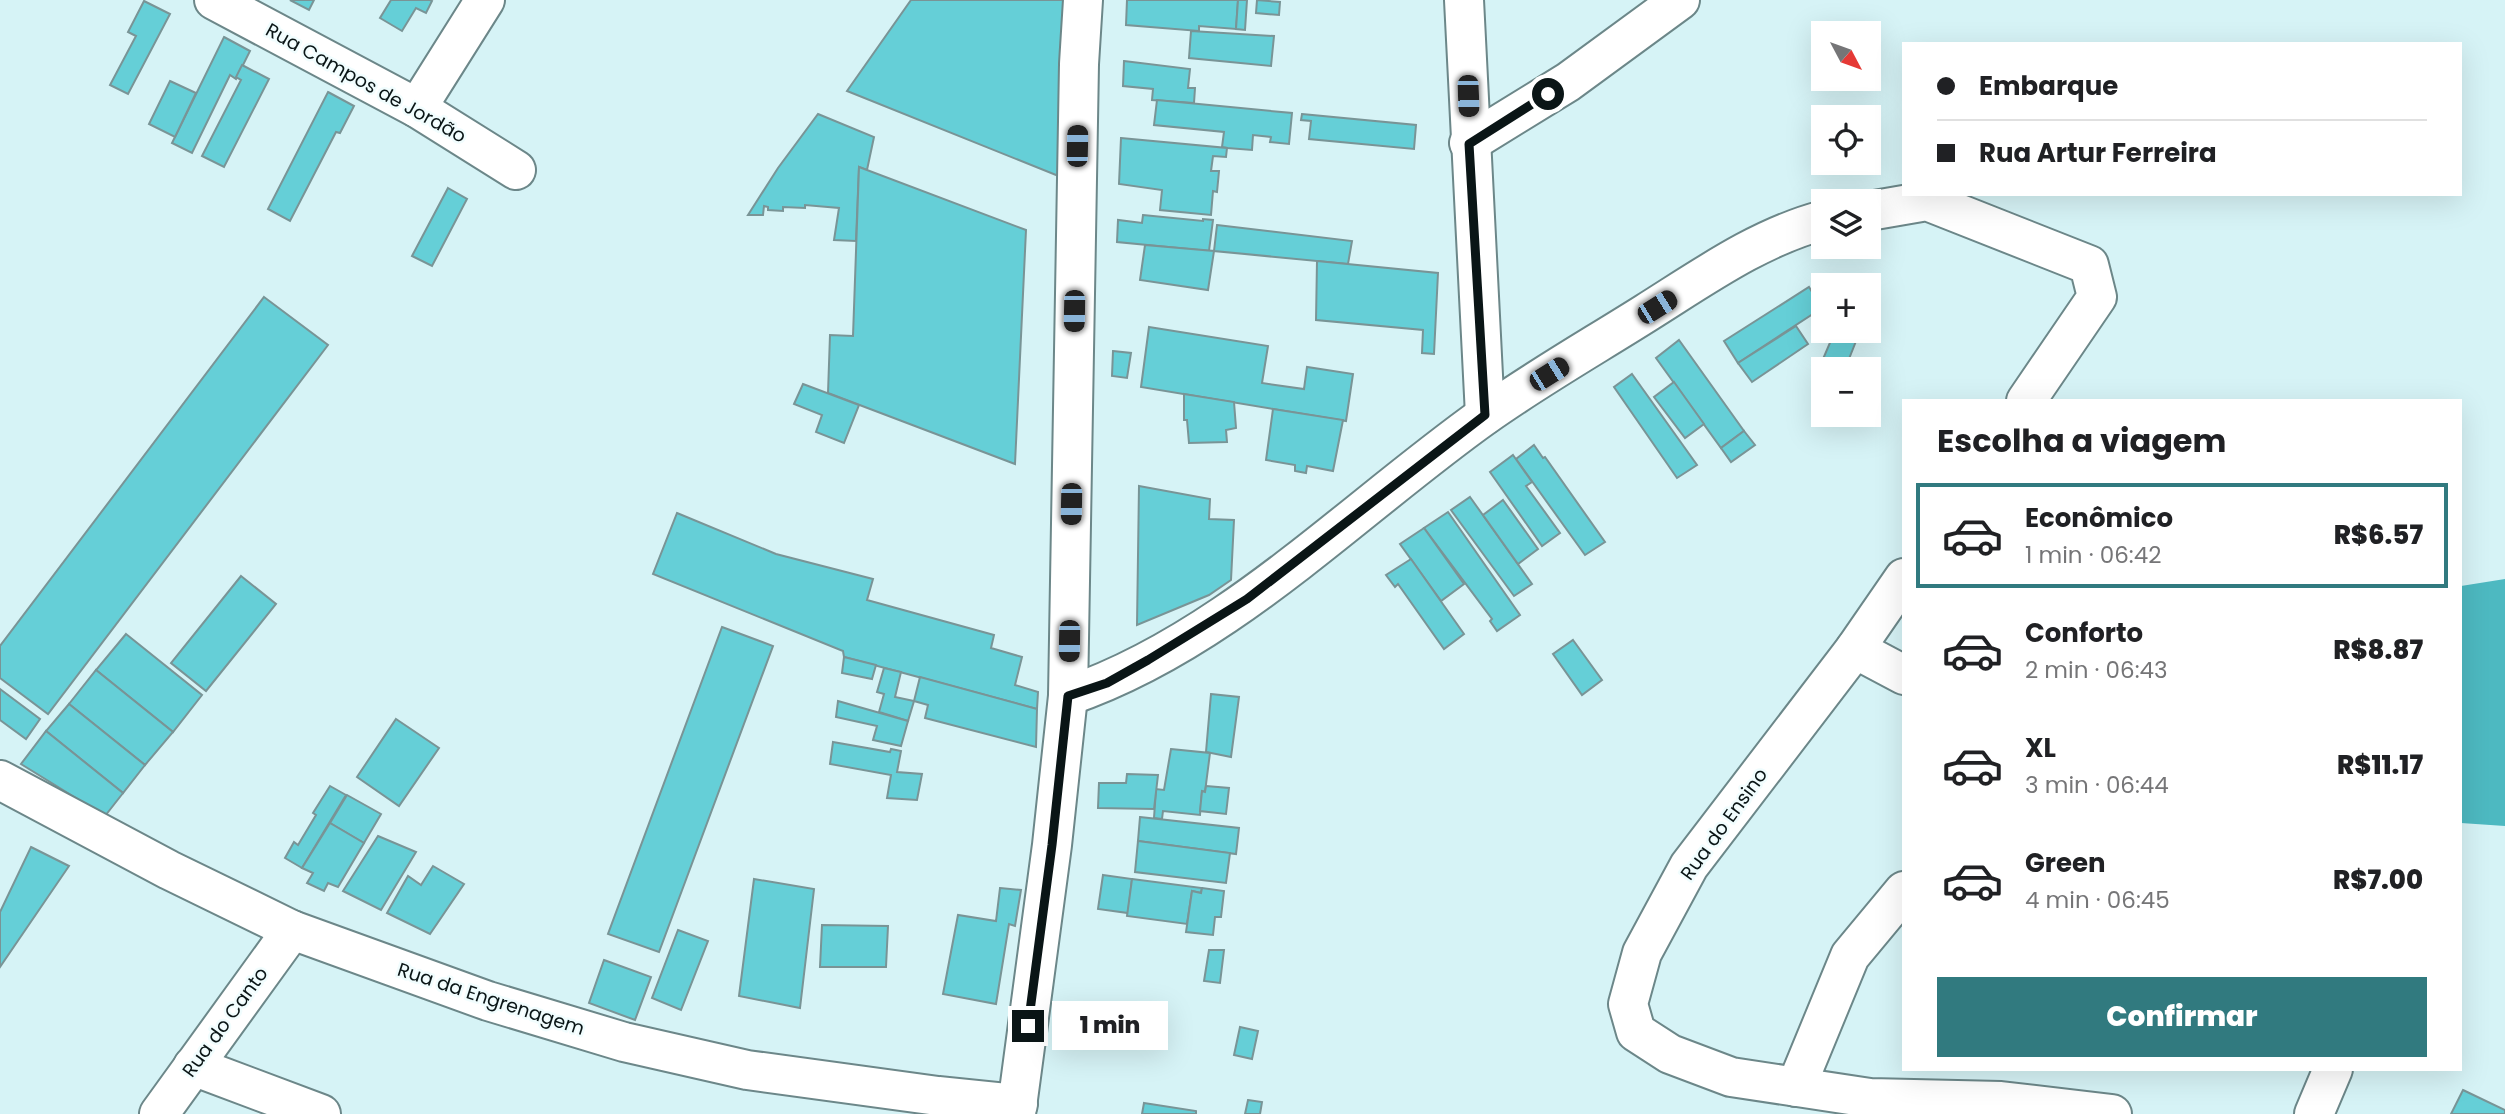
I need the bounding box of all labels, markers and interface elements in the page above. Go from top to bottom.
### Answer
street label: Rua Campos de Jordão [261,17,471,149]
north arrow [1811,21,1881,91]
map controls [1811,21,1881,427]
text: Embarque [1979,68,2118,104]
car [1457,75,1480,117]
route start [1532,78,1564,110]
button: locate [1811,105,1881,175]
car [1067,125,1088,167]
text: Rua Artur Ferreira [1979,135,2217,171]
button: layers [1811,189,1881,259]
button: + [1811,273,1881,343]
car [1634,287,1681,327]
car [1064,290,1085,332]
car [1526,354,1573,394]
button: − [1811,357,1881,427]
text: Escolha a viagem [1937,418,2226,463]
car [1061,483,1082,525]
text: Econômico [2025,500,2173,536]
icon: car [1941,504,2004,567]
text: R$6.57 [2334,517,2423,553]
text: 1 min · 06:42 [2025,539,2161,571]
text: Conforto [2025,615,2143,651]
icon: car [1941,619,2004,682]
car [1059,620,1080,662]
text: R$8.87 [2333,632,2423,668]
text: 2 min · 06:43 [2025,654,2168,686]
text: XL [2025,730,2056,766]
icon: car [1941,734,2004,797]
text: R$11.17 [2337,747,2423,783]
street label: Rua do Ensino [1674,762,1774,886]
text: 3 min · 06:44 [2025,769,2169,801]
text: Green [2025,845,2106,881]
icon: car [1941,849,2004,912]
text: R$7.00 [2333,862,2423,898]
text: 4 min · 06:45 [2025,884,2170,916]
street label: Rua da Engrenagem [394,956,588,1042]
street label: Rua do Canto [176,961,274,1083]
button: Confirmar [1937,977,2427,1057]
callout: 1 min [1052,1002,1168,1050]
text: 1 min [1080,1009,1140,1041]
route end [1012,1010,1044,1042]

